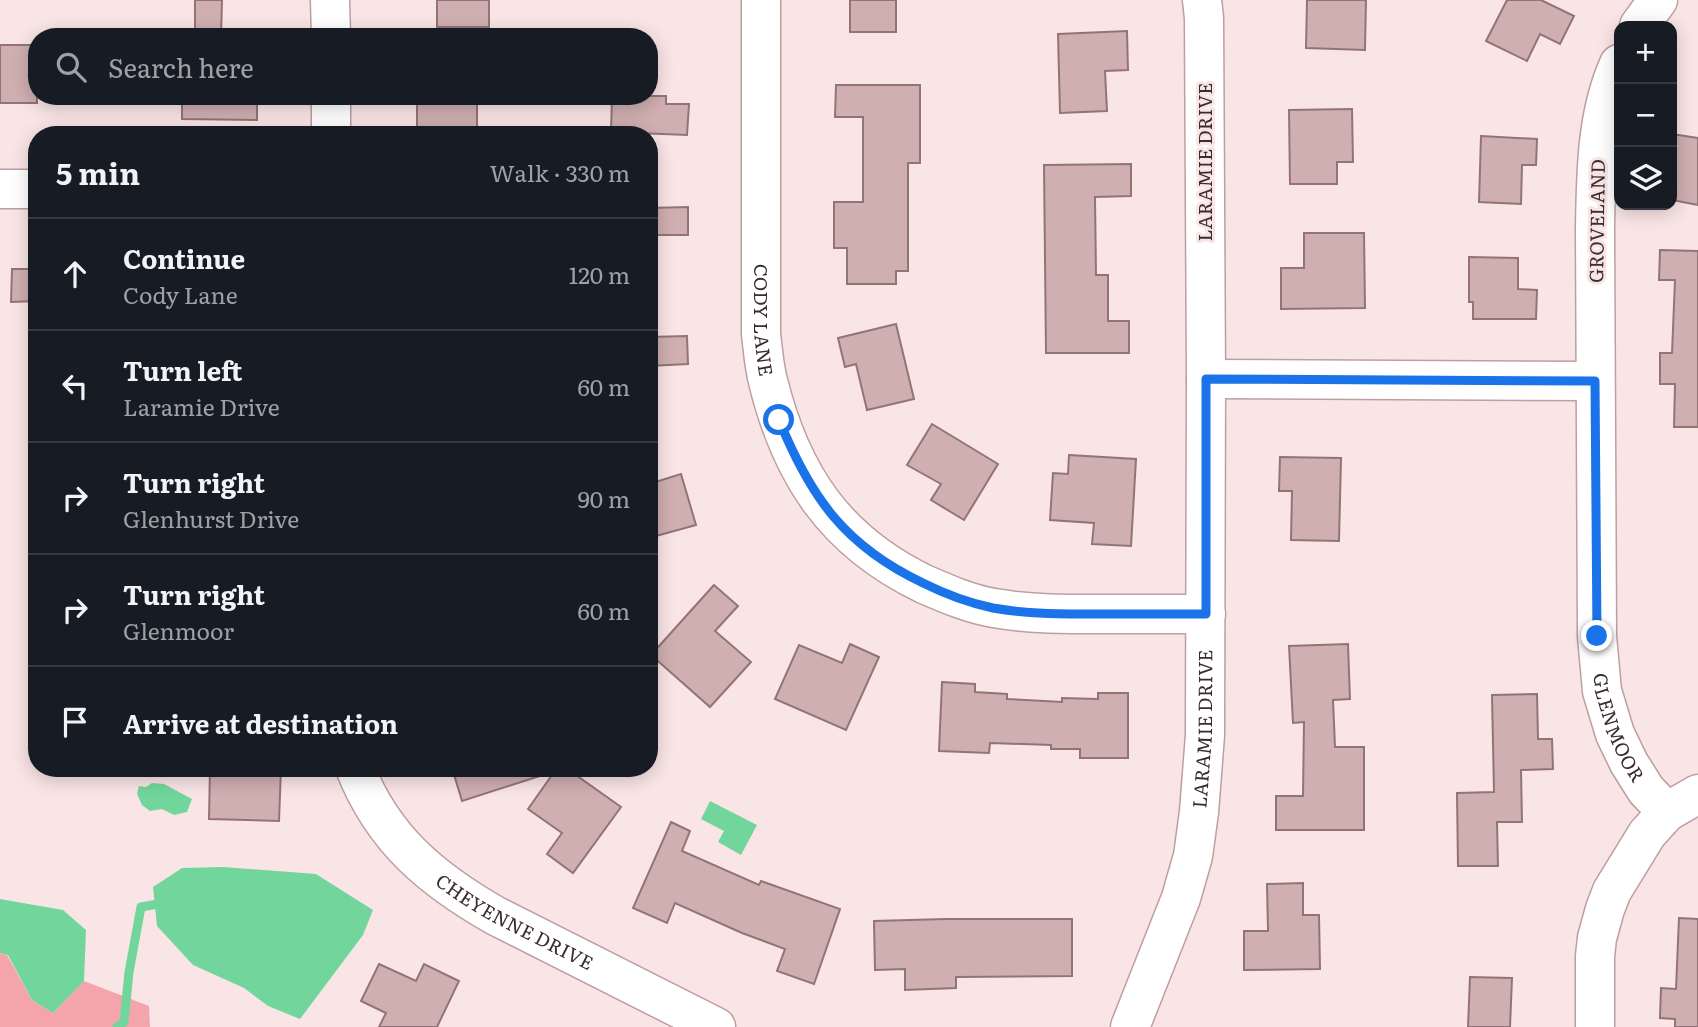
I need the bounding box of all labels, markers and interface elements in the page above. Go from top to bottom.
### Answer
map controls [1614,21,1677,210]
button: + [1614,21,1677,84]
search box [28,28,658,105]
text: Search here [108,47,254,86]
icon: search [52,48,90,86]
street label: LARAMIE DRIVE [1190,83,1218,241]
button: − [1614,84,1677,147]
button: layers [1614,147,1677,210]
text: 5 min [56,150,140,194]
text: Walk · 330 m [490,155,630,189]
street label: GROVELAND [1581,159,1611,283]
text: Continue [123,238,245,277]
icon: ahead [56,255,94,293]
text: 120 m [569,257,630,291]
street label: CODY LANE [748,264,781,378]
text: Cody Lane [123,277,238,311]
text: Turn left [123,350,242,389]
icon: left [56,367,94,405]
text: 60 m [577,369,630,403]
text: Laramie Drive [123,389,280,423]
route start [763,404,794,435]
text: Turn right [123,462,265,501]
icon: right [56,479,94,517]
text: 90 m [578,481,630,515]
text: Glenhurst Drive [123,501,299,535]
text: Turn right [123,574,265,613]
icon: right [56,591,94,629]
text: 60 m [577,593,630,627]
text: Glenmoor [123,613,234,647]
route end [1581,620,1612,651]
street label: LARAMIE DRIVE [1184,650,1218,809]
street label: GLENMOOR [1587,672,1653,787]
icon: arrive [56,703,94,741]
text: Arrive at destination [123,703,398,742]
street label: CHEYENNE DRIVE [430,866,599,976]

